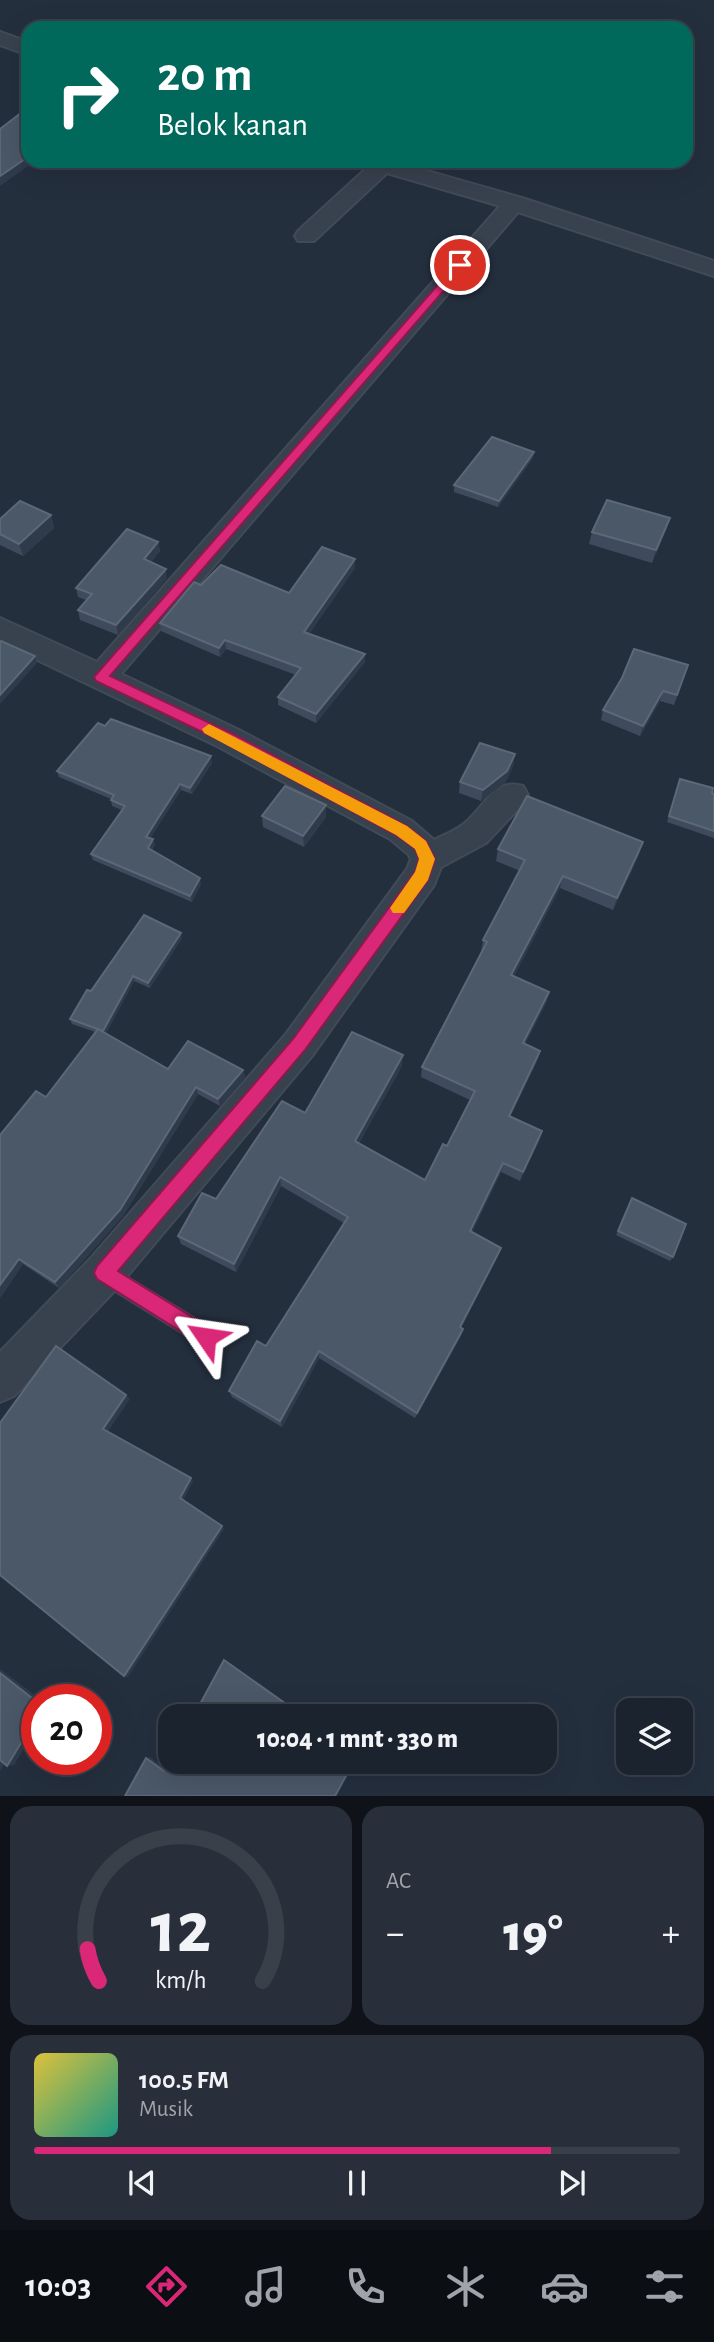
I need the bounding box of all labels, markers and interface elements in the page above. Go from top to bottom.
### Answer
icon: right [42,49,133,140]
text: 20 m [157,51,253,100]
text: Belok kanan [157,109,308,141]
pin [430,235,490,295]
icon: arrive [441,246,479,284]
position arrow [169,1300,243,1374]
speed limit sign: 20 [21,1684,112,1775]
map controls [616,1698,693,1775]
button: layers [616,1698,693,1775]
text: 10:04 · 1 mnt · 330 m [257,1726,458,1752]
text: AC [386,1870,411,1893]
text: 12 [151,1894,211,1967]
text: 19° [503,1908,563,1960]
text: − [386,1915,404,1953]
text: + [662,1915,680,1953]
text: km/h [155,1968,207,1993]
text: 100.5 FM [139,2067,229,2093]
text: Musik [139,2098,193,2121]
icon: previous [123,2164,161,2202]
icon: pause [338,2164,376,2202]
icon: next [553,2164,591,2202]
icon: directions [142,2262,191,2311]
icon: music [241,2262,290,2311]
icon: phone [341,2262,390,2311]
icon: climate [441,2262,490,2311]
icon: car [540,2262,589,2311]
icon: filters [640,2262,689,2311]
text: 10:03 [25,2270,91,2302]

